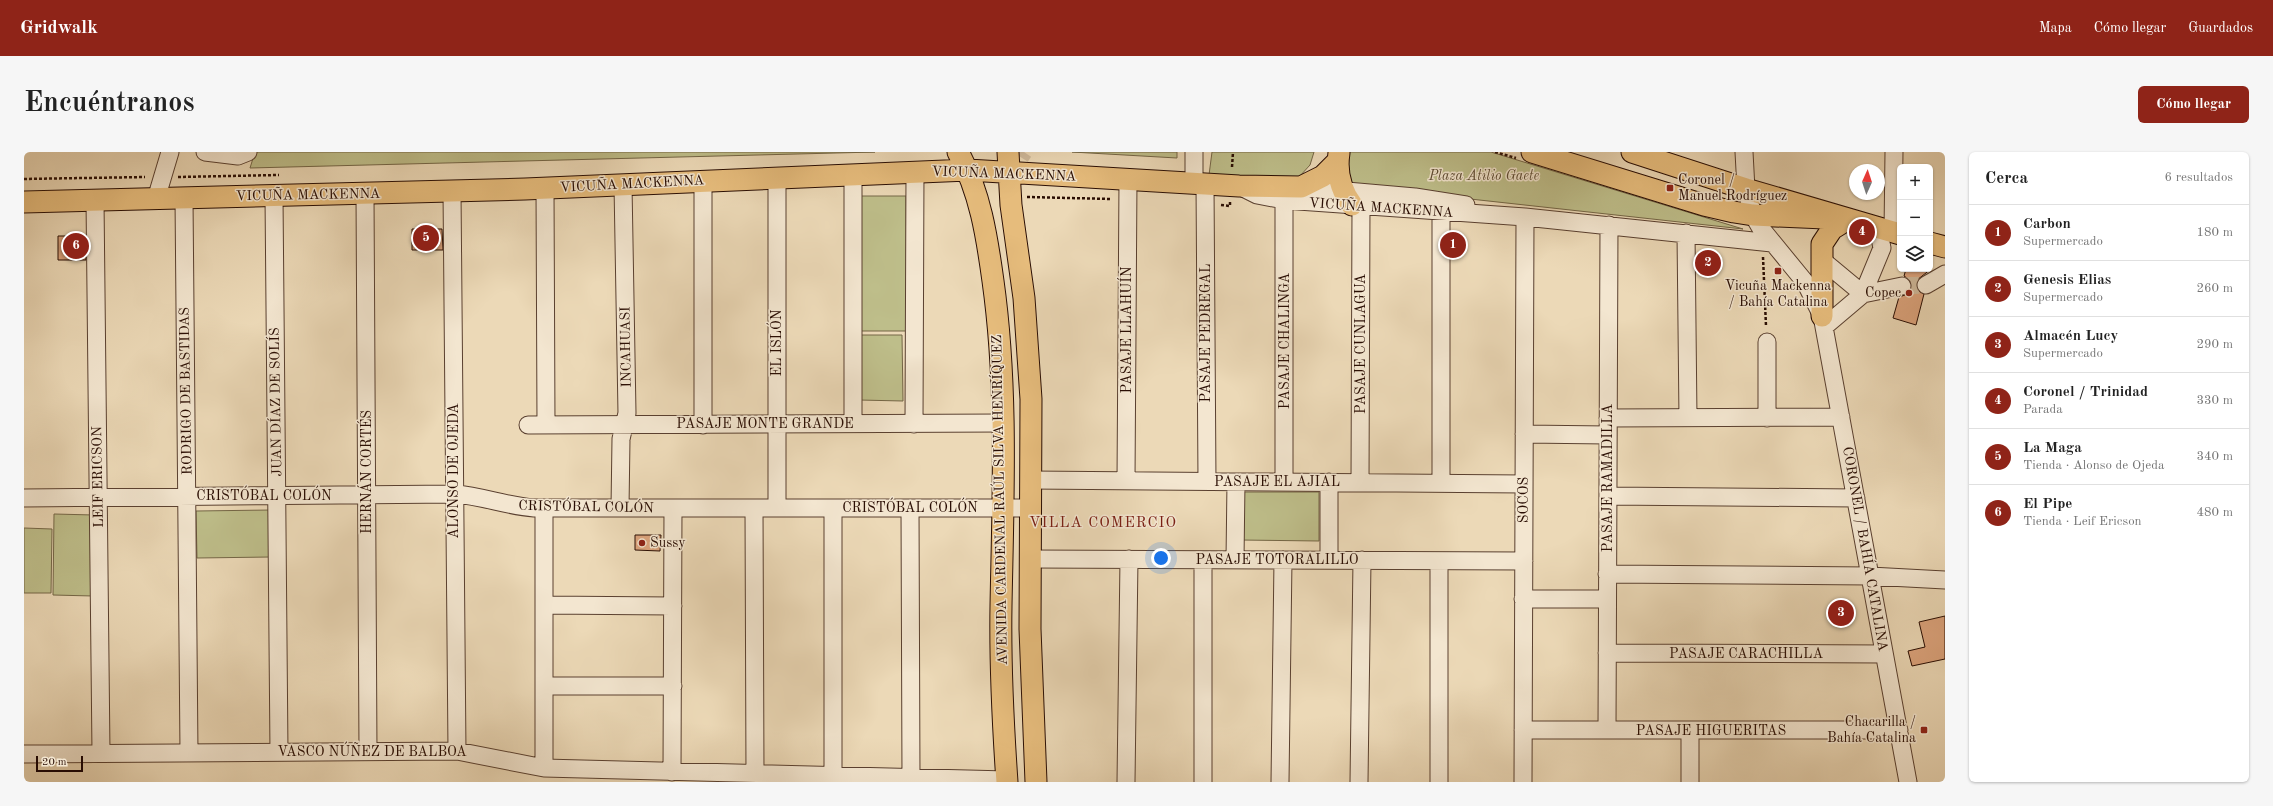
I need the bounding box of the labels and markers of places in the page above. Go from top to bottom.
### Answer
place label: Coronel / Manuel Rodríguez [1678,173,1787,203]
marker: Coronel / Manuel Rodríguez [1665,183,1675,193]
pin: 4 [1849,217,1875,247]
pin: 5 [413,223,439,253]
pin: 1 [1440,230,1466,260]
pin: 6 [63,231,89,261]
pin: 2 [1695,248,1721,278]
marker: Vicuña Mackenna / Bahía Catalina [1773,266,1783,276]
place label: Vicuña Mackenna / Bahía Catalina [1725,279,1831,309]
place label: Copec [1865,286,1901,300]
marker: Copec [1904,288,1914,298]
place label: Sussy [650,536,686,550]
marker: Sussy [637,538,647,548]
pin: 3 [1828,598,1854,628]
place label: Chacarilla / Bahía Catalina [1827,715,1916,745]
marker: Chacarilla / Bahía Catalina [1919,725,1929,735]

